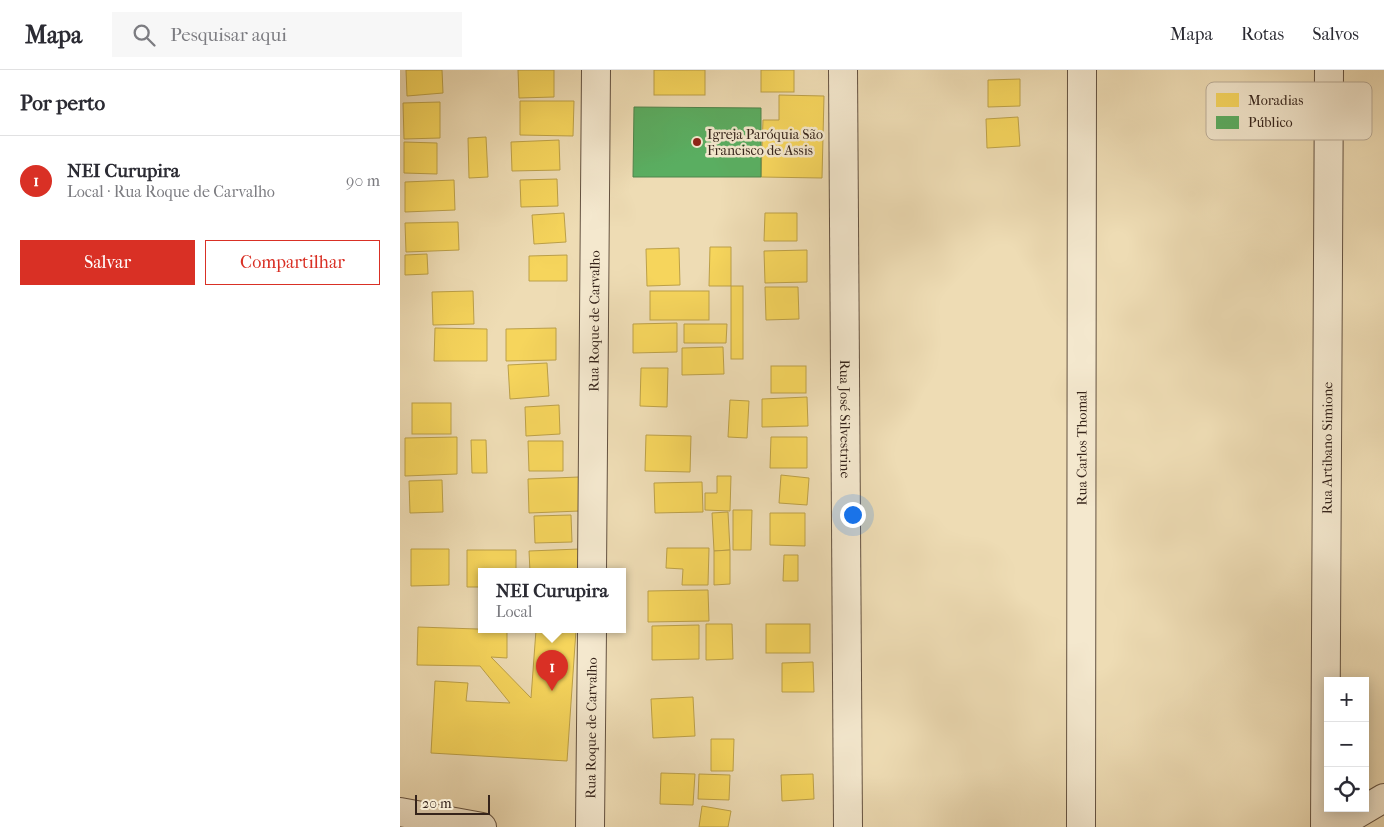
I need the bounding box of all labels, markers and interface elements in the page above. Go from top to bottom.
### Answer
search box [112,12,462,57]
text: Mapa [25,21,82,49]
icon: search [130,21,158,49]
text: Pesquisar aqui [170,24,287,46]
text: Mapa [1170,24,1213,45]
text: Rotas [1241,24,1284,45]
text: Salvos [1312,24,1359,45]
legend [1206,82,1372,140]
text: Por perto [20,91,105,115]
text: Moradias [1248,92,1303,109]
text: Público [1248,114,1293,131]
place label: Igreja Paróquia São Francisco de Assis [707,126,823,159]
marker: Igreja Paróquia São Francisco de Assis [691,136,703,148]
text: NEI Curupira [67,160,180,182]
text: 1 [33,171,39,190]
text: 90 m [346,171,380,190]
text: Local · Rua Roque de Carvalho [67,182,275,201]
button: Salvar [20,240,195,285]
button: Compartilhar [205,240,380,285]
street label: Rua Roque de Carvalho [585,250,604,392]
street label: Rua José Silvestrine [836,360,854,478]
street label: Rua Artibano Simione [1319,382,1336,514]
street label: Rua Carlos Thomal [1073,390,1091,505]
your location [840,502,866,528]
popup [478,568,626,633]
text: NEI Curupira [496,580,608,602]
text: Local [496,602,532,621]
pin: 1 [536,650,568,691]
street label: Rua Roque de Carvalho [582,657,601,799]
map controls [1324,677,1369,812]
button: + [1324,677,1369,722]
button: − [1324,722,1369,767]
button: locate [1324,767,1369,812]
scale bar [415,792,490,815]
text: 20 m [422,795,452,812]

